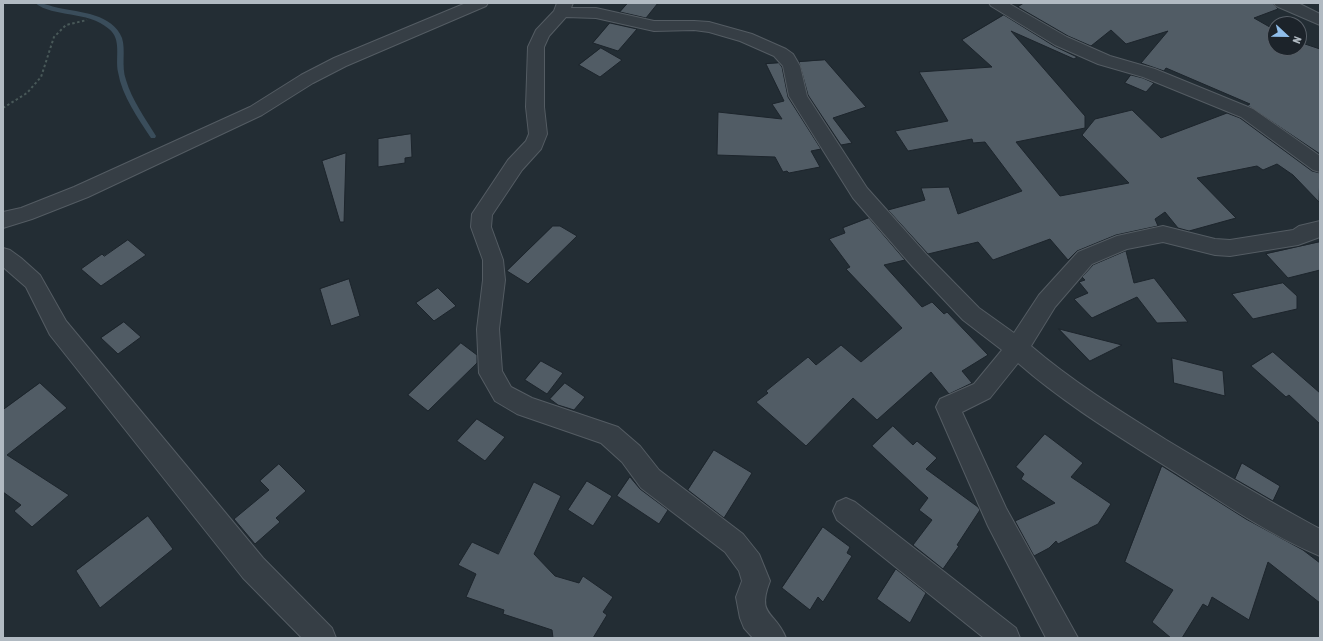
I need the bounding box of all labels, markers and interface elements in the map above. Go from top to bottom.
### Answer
north arrow [1267,16,1307,56]
text: N [1290,35,1304,45]

